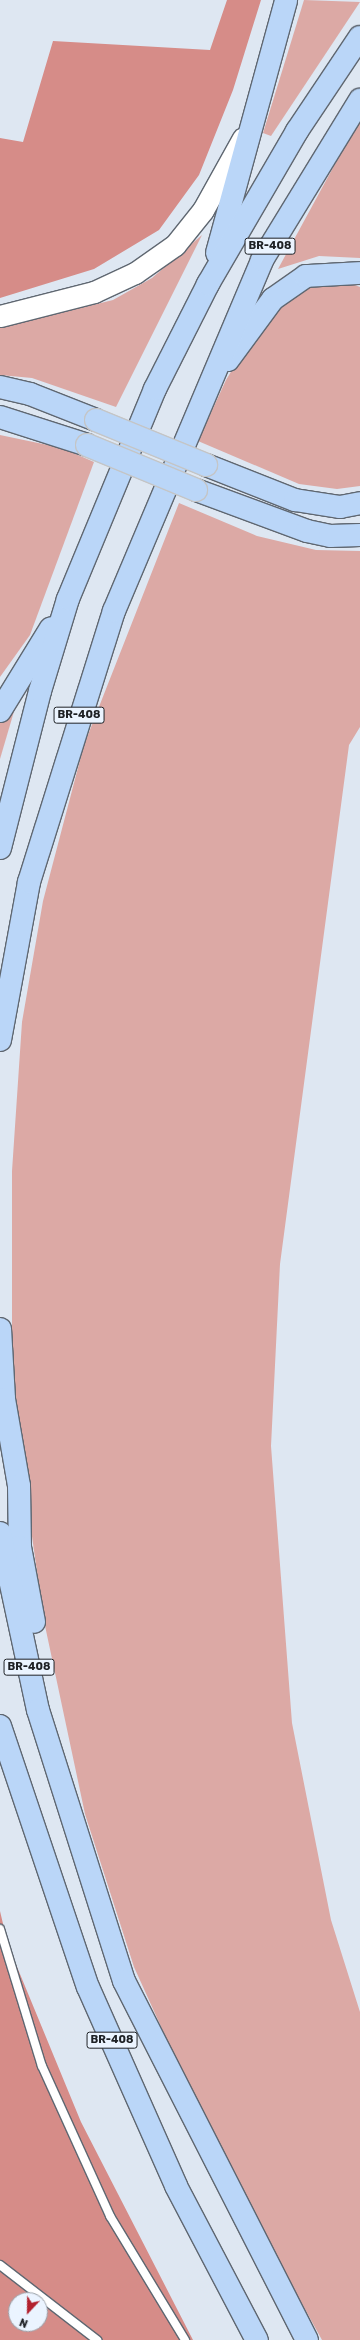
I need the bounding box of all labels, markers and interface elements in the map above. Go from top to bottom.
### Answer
road number: BR-408 [244,237,296,255]
road number: BR-408 [53,706,105,724]
road number: BR-408 [3,1658,55,1676]
road number: BR-408 [86,2031,138,2049]
north arrow [8,2292,48,2332]
text: N [18,2315,30,2330]

